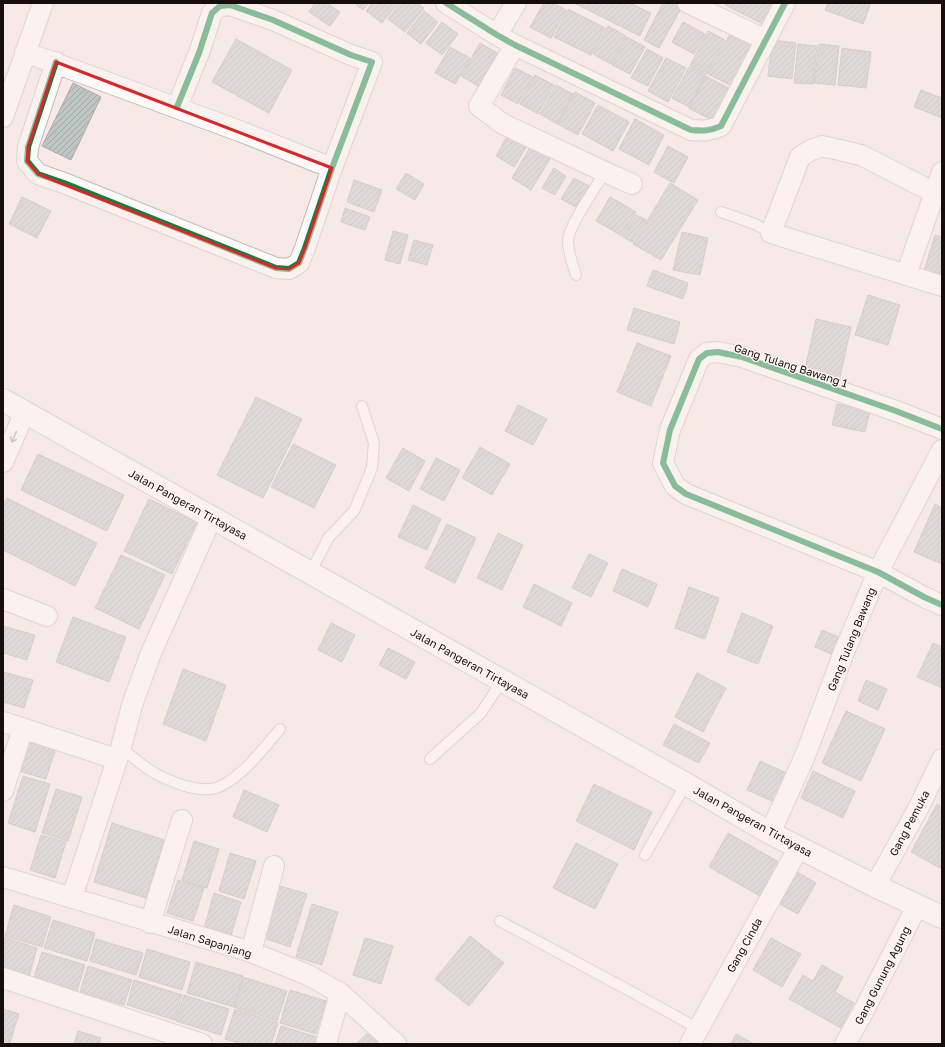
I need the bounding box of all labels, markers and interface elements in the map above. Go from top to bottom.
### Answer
street label: Gang Tulang Bawang 1 [733,340,849,390]
one-way arrow [10,431,17,443]
street label: Jalan Pangeran Tirtayasa [126,466,250,542]
street label: Gang Tulang Bawang [824,585,878,693]
street label: Jalan Pangeran Tirtayasa [408,625,532,701]
street label: Jalan Pangeran Tirtayasa [691,783,815,859]
street label: Gang Pemuka [886,788,932,858]
street label: Gang Cinda [724,915,764,975]
street label: Jalan Sapanjang [166,922,254,960]
street label: Gang Gunung Agung [852,924,912,1026]

